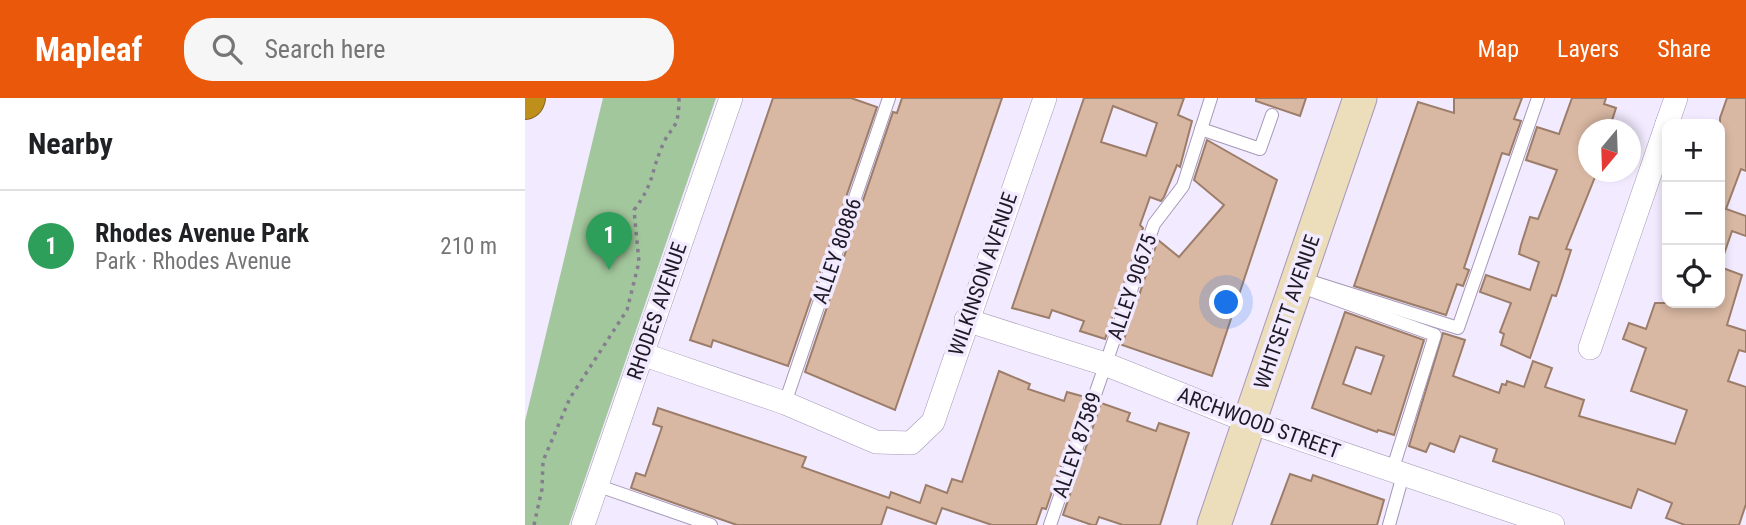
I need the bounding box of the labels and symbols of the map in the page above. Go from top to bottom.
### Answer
north arrow [1578,119,1641,182]
street label: WILKINSON AVENUE [944,189,1022,359]
street label: ALLEY 80886 [808,195,866,307]
pin: 1 [586,212,632,270]
street label: ALLEY 90675 [1103,231,1161,343]
street label: WHITSETT AVENUE [1249,232,1325,392]
street label: RHODES AVENUE [622,239,692,383]
your location [1209,285,1243,319]
street label: ARCHWOOD STREET [1174,382,1344,464]
street label: ALLEY 87589 [1048,389,1106,501]

